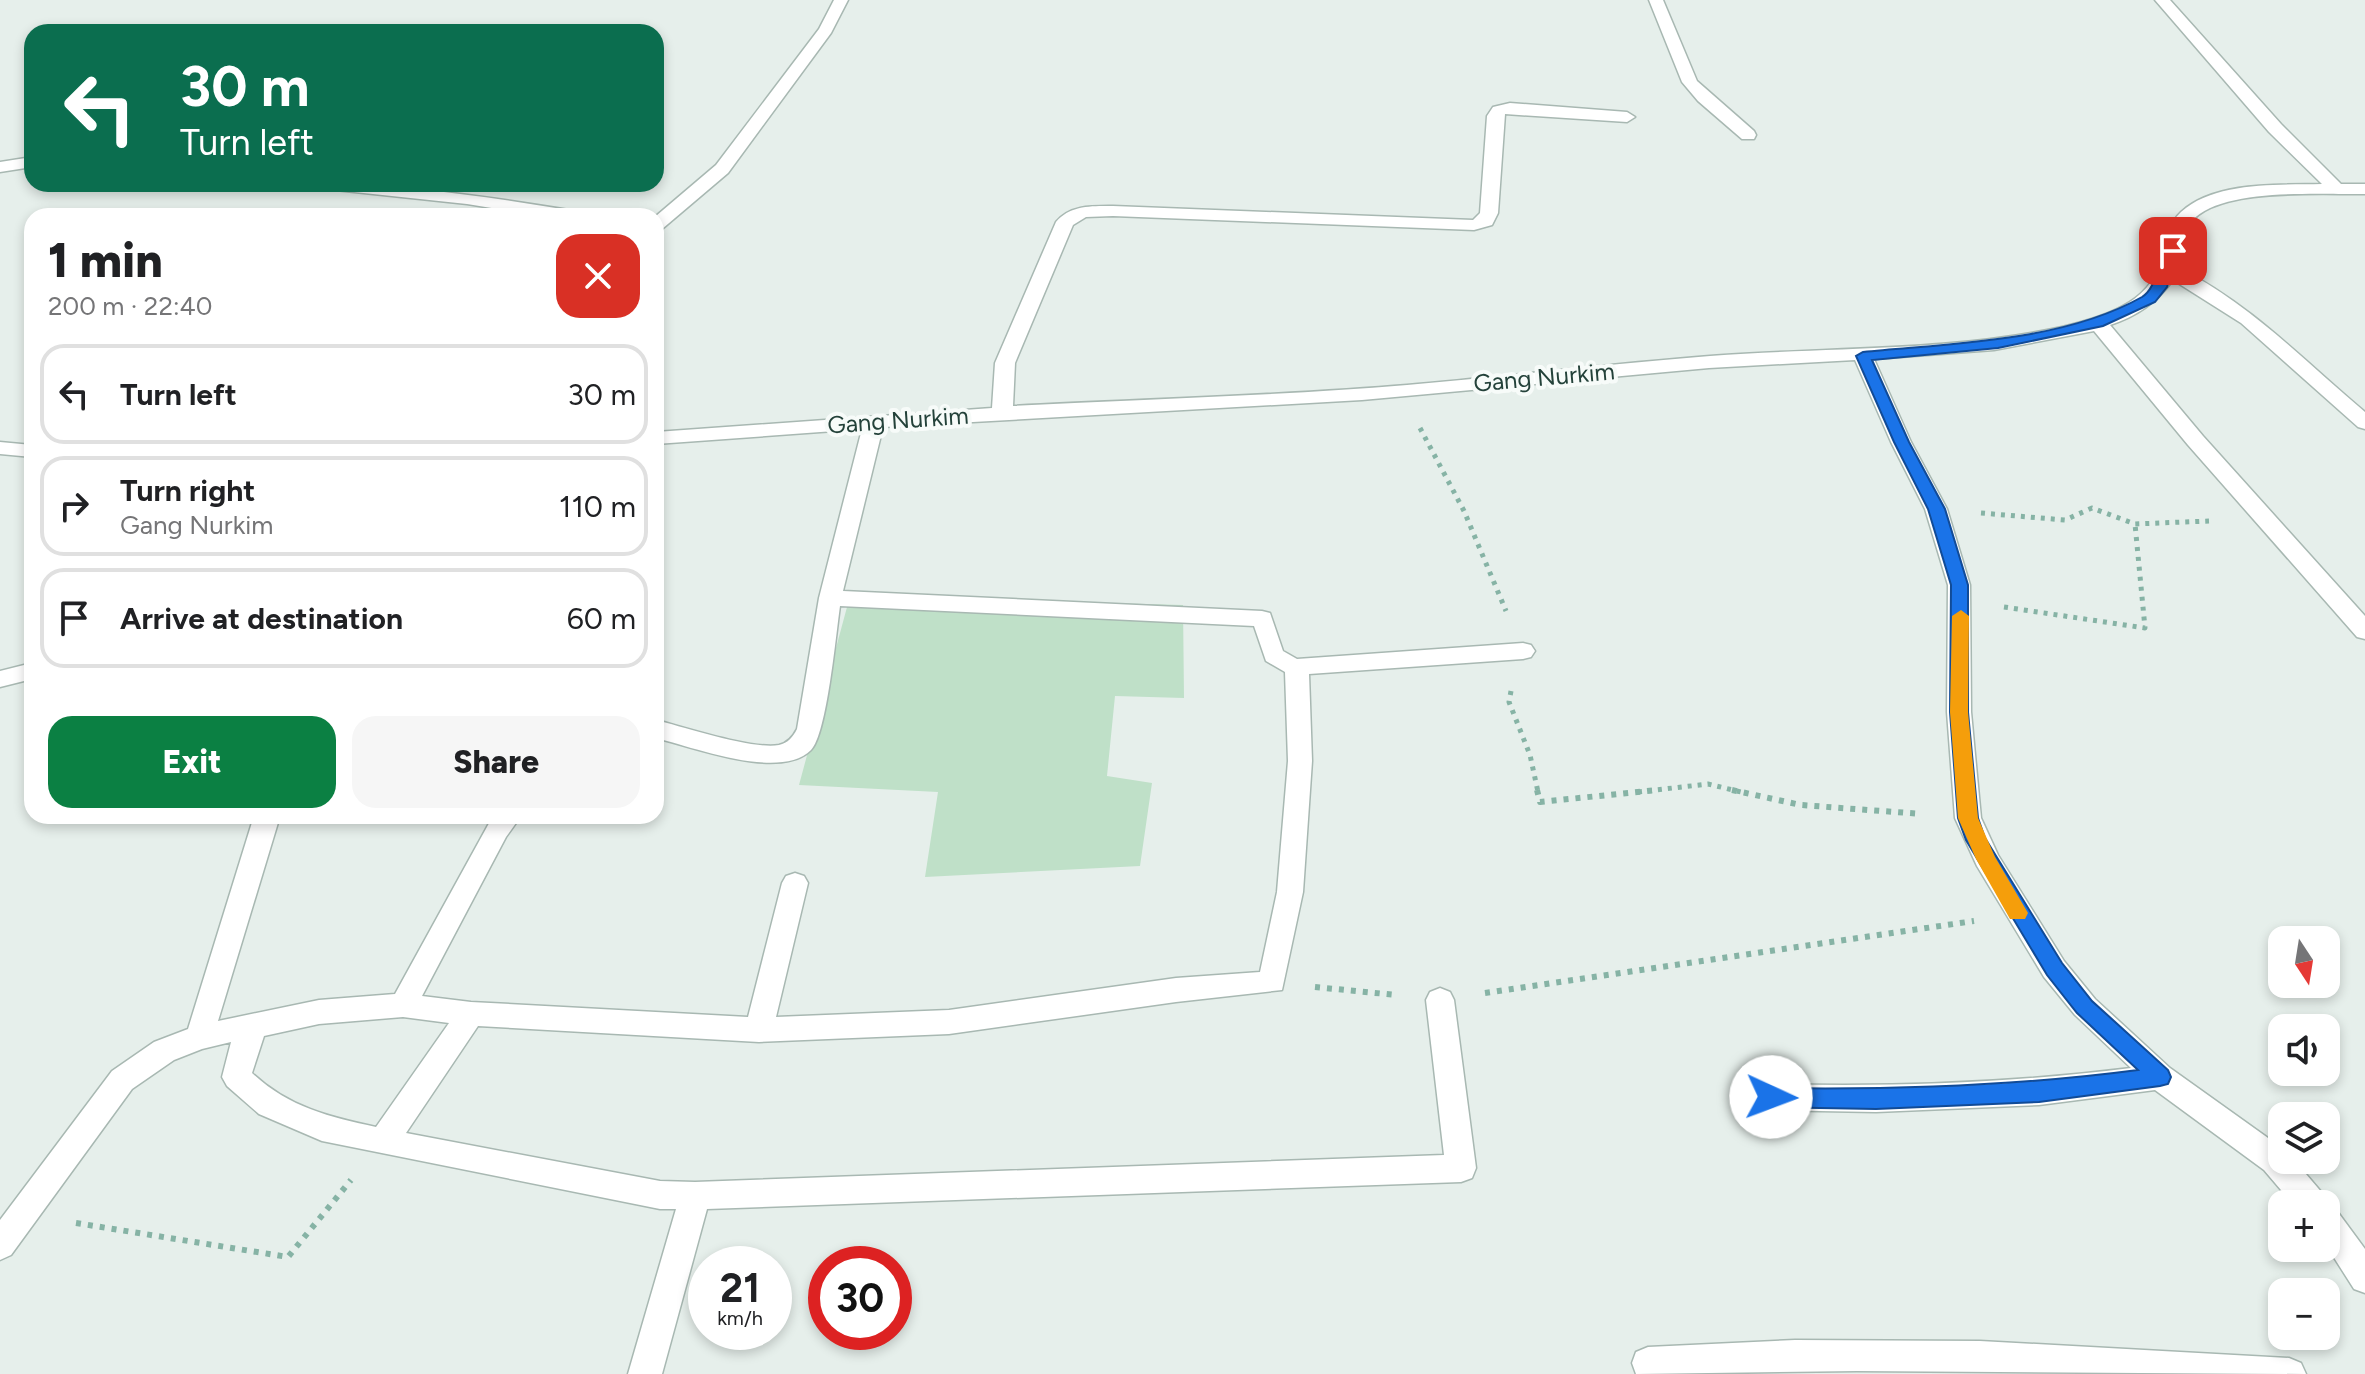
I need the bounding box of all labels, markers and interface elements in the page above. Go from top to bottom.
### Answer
text: 30 m [180,53,310,120]
icon: left [48,56,152,160]
text: Turn left [180,121,314,164]
pin [2139,217,2207,285]
icon: arrive [2151,229,2195,273]
text: 1 min [48,231,163,289]
button: close [556,234,640,318]
text: 200 m · 22:40 [48,290,212,322]
street label: Gang Nurkim [1472,356,1616,398]
icon: left [52,372,96,416]
text: Turn left [120,376,237,413]
text: 30 m [568,376,636,413]
street label: Gang Nurkim [826,401,970,439]
text: Turn right [120,472,255,509]
icon: right [52,484,96,528]
text: 110 m [559,488,636,525]
text: Gang Nurkim [120,509,273,541]
icon: arrive [52,596,96,640]
text: Arrive at destination [120,600,403,637]
text: 60 m [567,600,636,637]
button: Exit [48,716,336,808]
button: Share [352,716,640,808]
north arrow [2268,926,2340,998]
map controls [2268,926,2340,1350]
button: sound [2268,1014,2340,1086]
position arrow [1729,1055,1813,1139]
button: layers [2268,1102,2340,1174]
button: + [2268,1190,2340,1262]
speed limit sign: 30 [808,1246,912,1350]
text: 21 [720,1264,760,1312]
button: − [2268,1278,2340,1350]
text: km/h [717,1306,763,1330]

